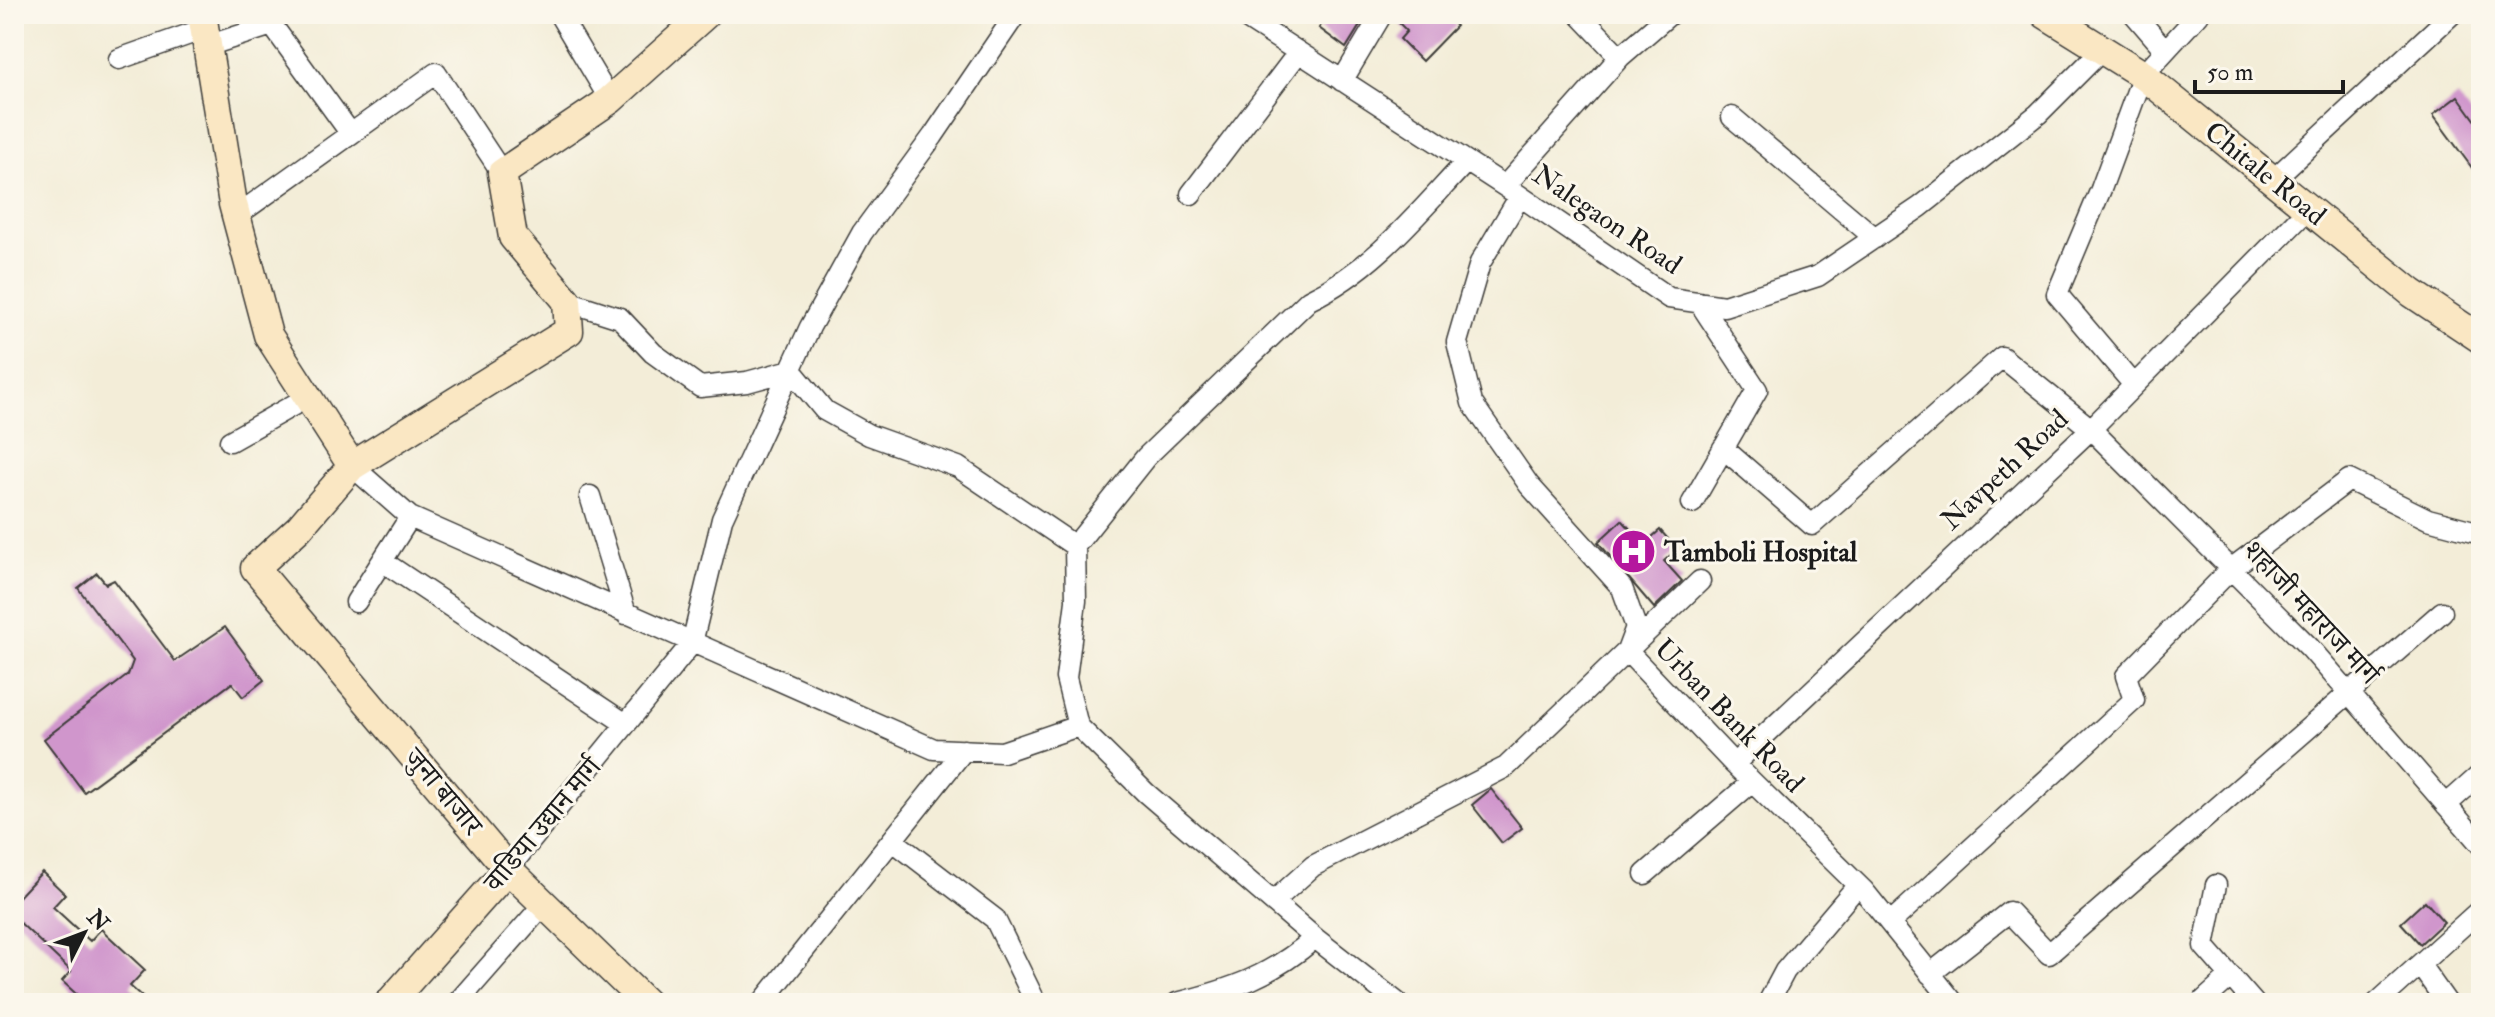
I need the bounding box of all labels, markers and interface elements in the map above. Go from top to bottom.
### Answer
scale bar [2195,44,2343,94]
text: 50 m [2207,57,2254,88]
street label: Chitale Road [2197,114,2333,234]
street label: Nalegaon Road [1526,157,1688,283]
street label: Navpeth Road [1934,402,2076,538]
hospital icon: Tamboli Hospital [1609,528,1657,576]
street label: शहाजी महाराज मार्ग [2235,534,2387,693]
place label: Tamboli Hospital [1663,535,1858,570]
street label: Urban Bank Road [1647,632,1812,801]
street label: जुना बाजार [395,740,491,844]
street label: वाडिया उद्यान मार्ग [475,750,610,901]
north arrow [44,893,124,973]
text: N [80,903,115,937]

